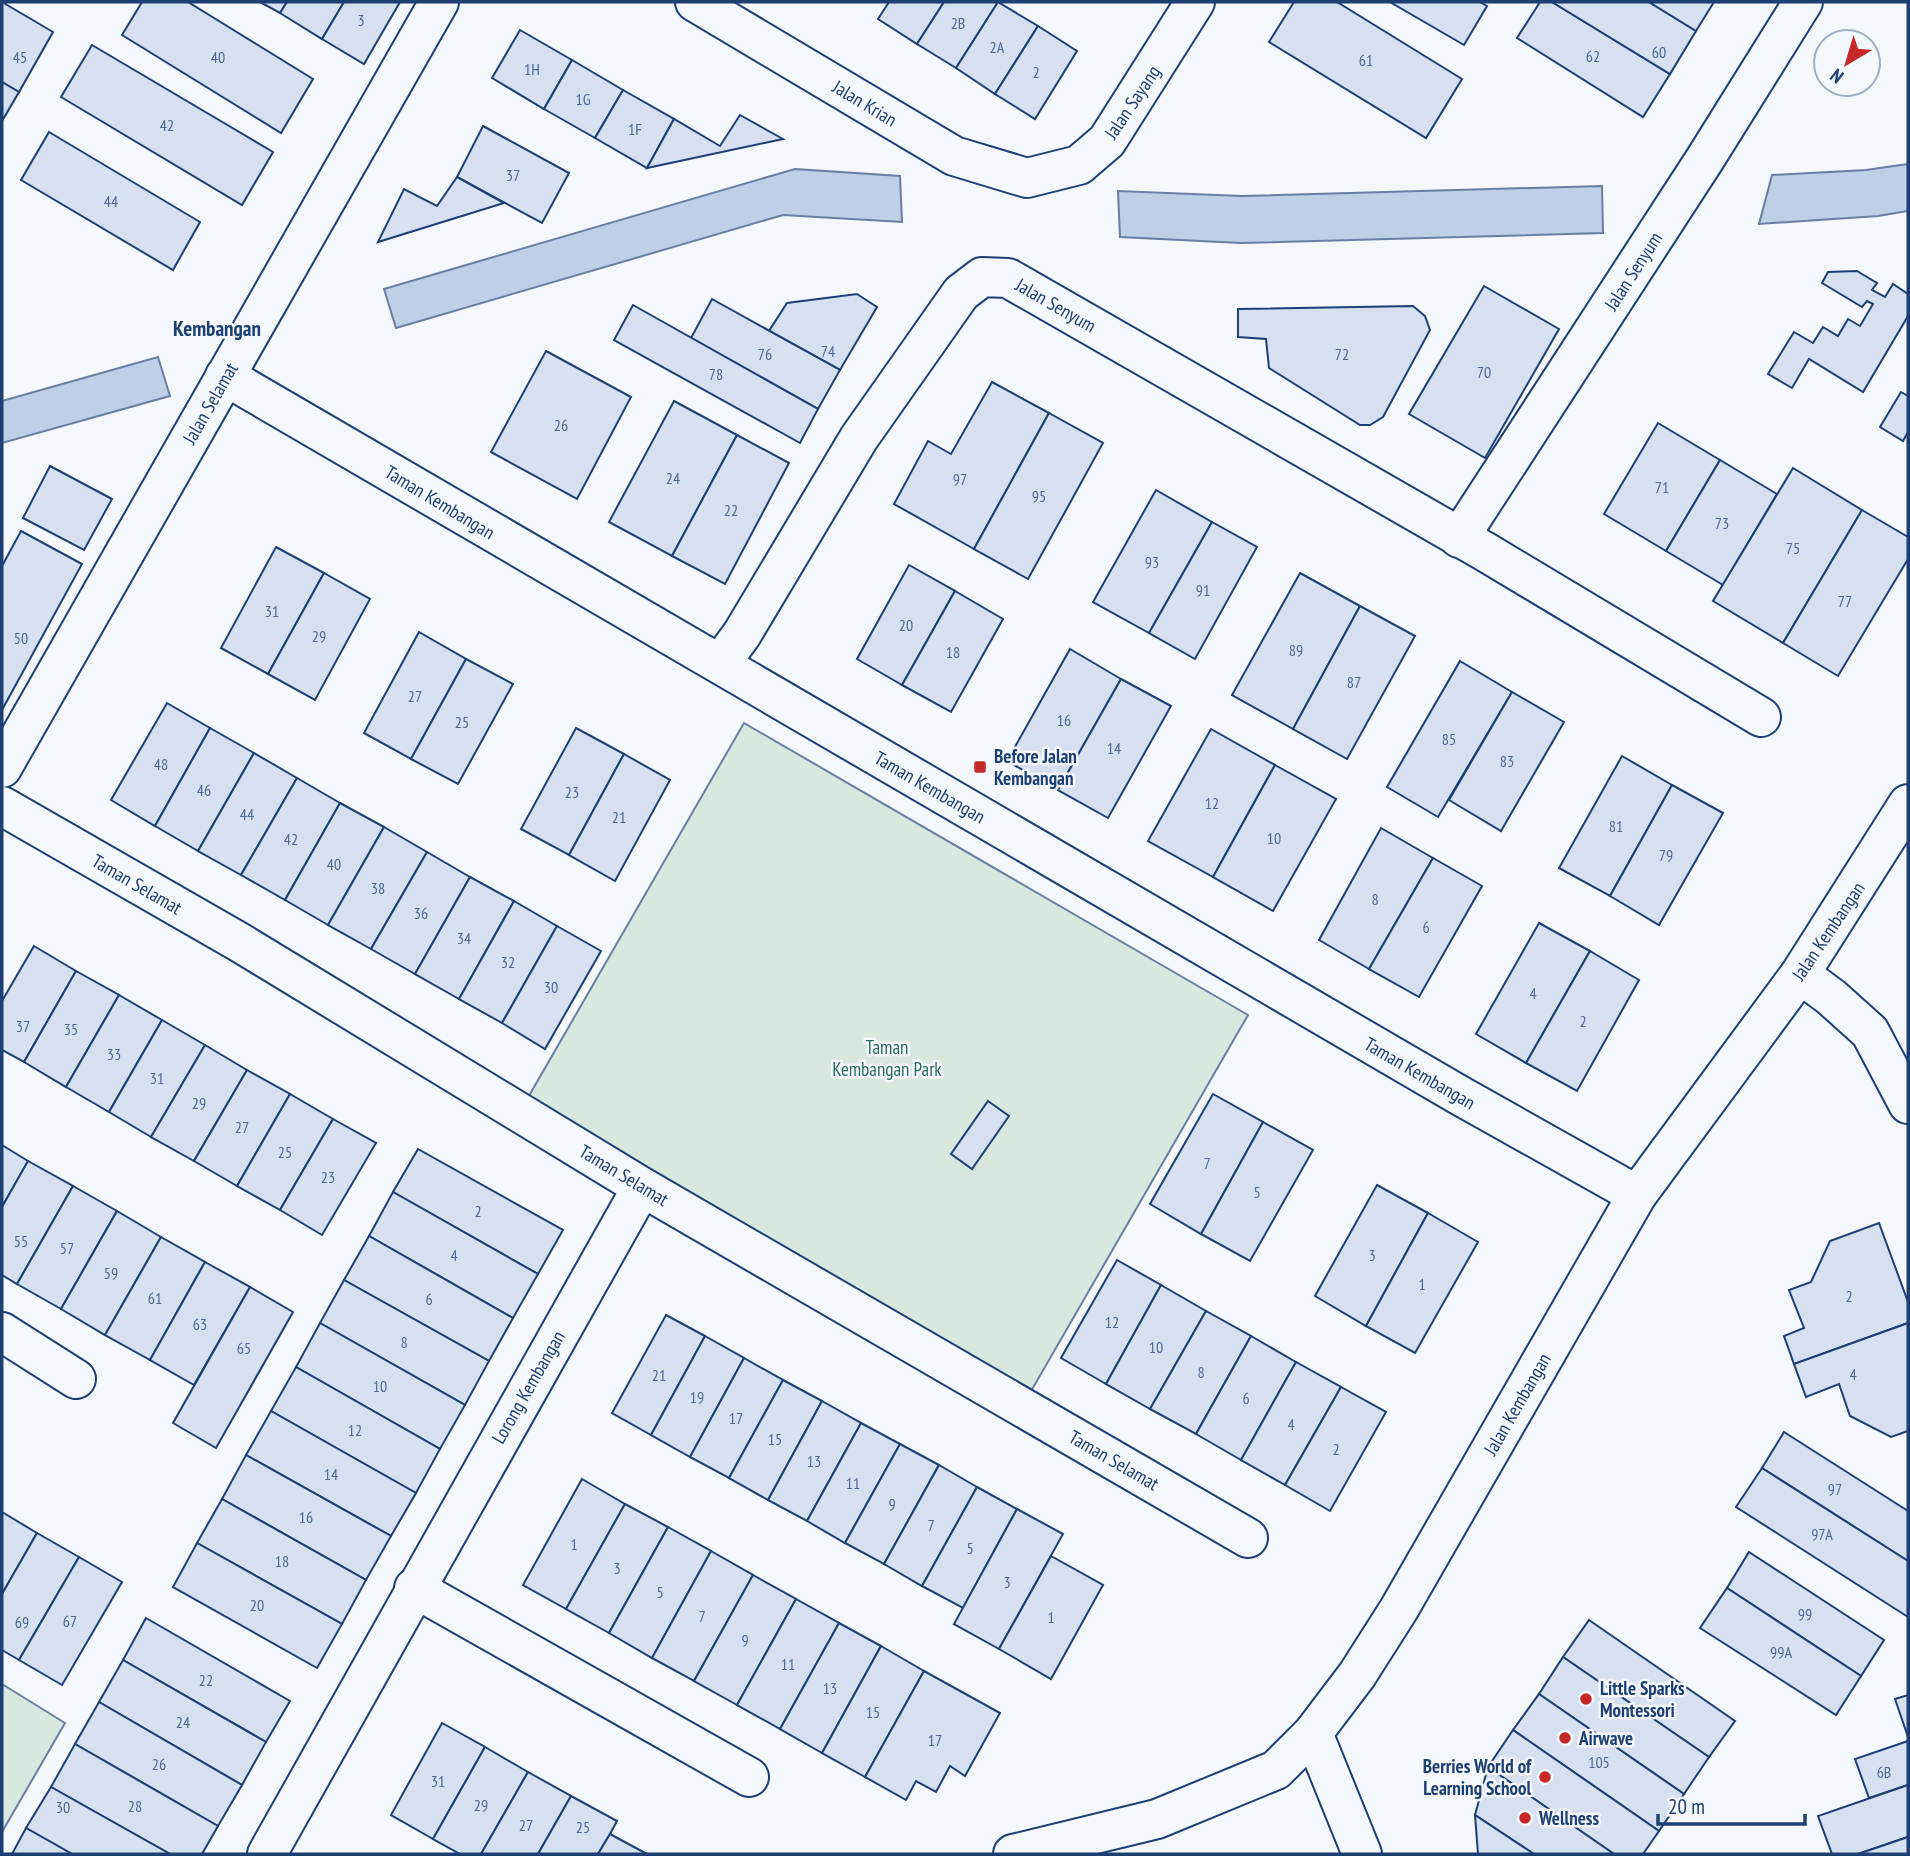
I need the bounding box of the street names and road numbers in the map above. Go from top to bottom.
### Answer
street label: Jalan Sayang [1098,61,1165,144]
street label: Jalan Krian [828,74,902,132]
street label: Jalan Senyum [1598,227,1667,316]
street label: Jalan Senyum [1011,272,1100,338]
street label: Jalan Selamat [177,357,243,449]
street label: Taman Kembangan [381,460,499,544]
street label: Taman Kembangan [870,746,990,828]
street label: Taman Selamat [88,849,187,920]
street label: Jalan Kembangan [1786,877,1870,986]
street label: Taman Kembangan [1360,1032,1480,1114]
street label: Taman Selamat [575,1139,674,1211]
street label: Lorong Kembangan [486,1326,570,1448]
street label: Jalan Kembangan [1478,1349,1556,1460]
street label: Taman Selamat [1065,1425,1164,1496]

